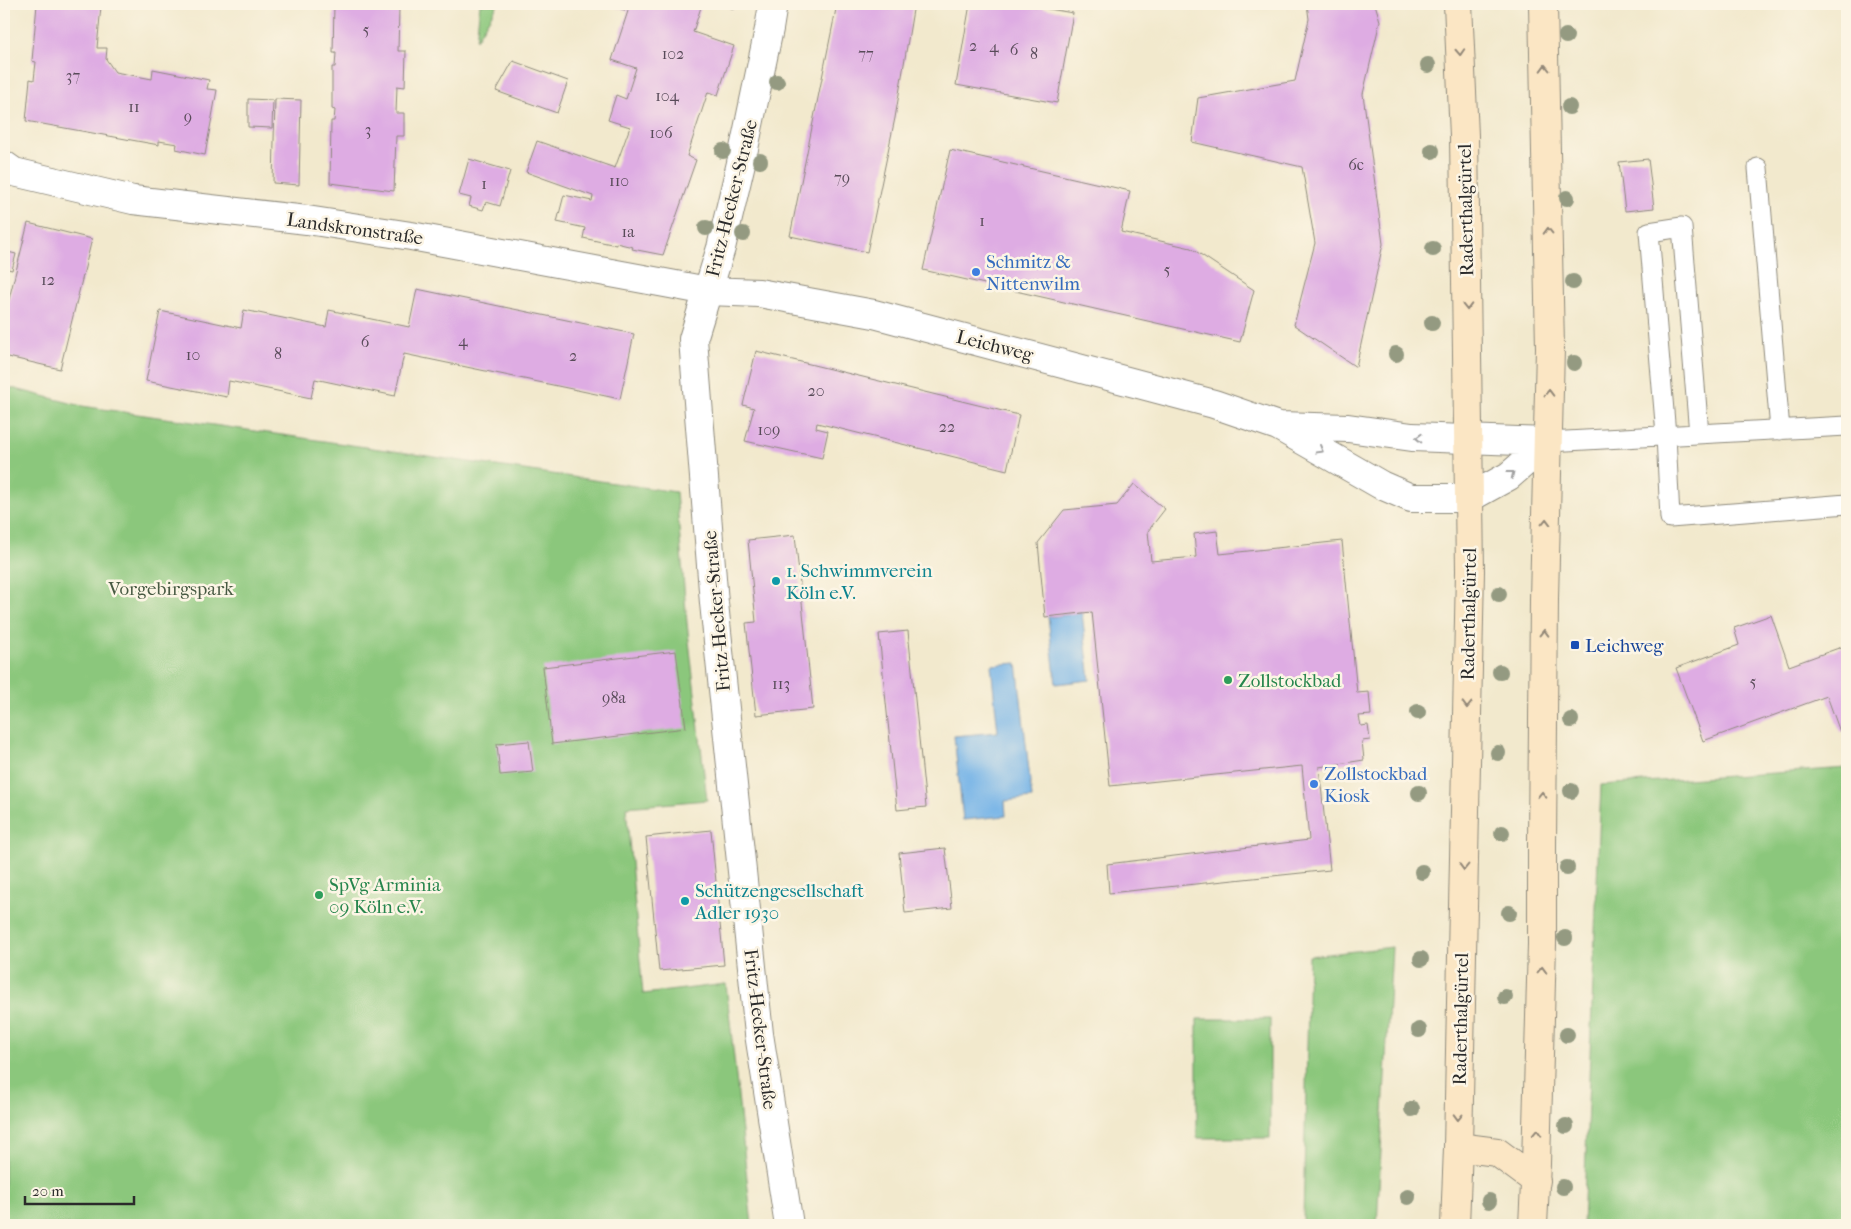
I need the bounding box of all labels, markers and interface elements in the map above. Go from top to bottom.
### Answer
house number: 5 [363,20,370,39]
house number: 2 [969,36,977,55]
house number: 4 [989,37,999,56]
house number: 6 [1010,40,1019,59]
house number: 102 [662,44,684,63]
house number: 77 [858,44,874,63]
house number: 8 [1030,44,1038,63]
one-way arrow [1455,49,1466,57]
one-way arrow [1539,64,1550,72]
house number: 37 [66,66,80,85]
house number: 104 [655,86,679,105]
house number: 11 [128,97,140,116]
house number: 9 [184,107,192,126]
street label: Fritz-Hecker-Straße [702,117,762,279]
house number: 3 [365,120,371,139]
house number: 106 [649,123,673,142]
street label: Raderthalgürtel [1454,143,1478,277]
house number: 6c [1348,155,1364,174]
house number: 79 [834,168,850,187]
house number: 110 [609,171,629,190]
house number: 1 [481,174,487,193]
street label: Landskronstraße [285,209,424,249]
house number: 1 [979,211,985,230]
house number: 1a [621,222,635,241]
one-way arrow [1543,226,1553,234]
place label: Schmitz & Nittenwilm [986,251,1080,295]
house number: 5 [1164,260,1171,279]
marker: Schmitz & Nittenwilm [970,266,982,278]
house number: 12 [41,270,55,289]
one-way arrow [1462,304,1472,311]
street label: Leichweg [954,326,1036,366]
house number: 4 [458,331,468,350]
house number: 6 [361,332,370,351]
house number: 8 [274,344,282,363]
house number: 10 [186,345,200,364]
house number: 2 [569,346,577,365]
house number: 20 [807,381,825,400]
one-way arrow [1544,389,1555,397]
house number: 22 [939,417,955,436]
house number: 109 [758,420,780,439]
one-way arrow [1415,432,1423,443]
one-way arrow [1314,444,1323,454]
one-way arrow [1505,471,1514,479]
one-way arrow [1541,518,1551,526]
street label: Fritz-Hecker-Straße [699,529,735,692]
street label: Raderthalgürtel [1457,547,1481,681]
place label: 1. Schwimmverein Köln e.V. [786,560,932,604]
marker: 1. Schwimmverein Köln e.V. [770,575,782,587]
park label: Vorgebirgspark [107,578,234,600]
one-way arrow [1539,628,1549,636]
place label: Leichweg [1585,635,1664,657]
marker: Leichweg [1569,639,1581,651]
place label: Zollstockbad [1238,670,1342,692]
house number: 5 [1750,672,1757,691]
house number: 113 [772,674,790,693]
marker: Zollstockbad [1222,674,1234,686]
house number: 98a [602,688,627,707]
one-way arrow [1462,701,1472,709]
place label: Zollstockbad Kiosk [1324,763,1428,807]
marker: Zollstockbad Kiosk [1308,778,1320,790]
one-way arrow [1537,791,1547,798]
one-way arrow [1458,863,1469,871]
place label: SpVg Arminia 09 Köln e.V. [329,874,441,918]
place label: Schützengesellschaft Adler 1930 [694,880,864,924]
marker: SpVg Arminia 09 Köln e.V. [313,889,325,901]
marker: Schützengesellschaft Adler 1930 [679,895,691,907]
street label: Fritz-Hecker-Straße [739,948,781,1111]
street label: Raderthalgürtel [1449,952,1473,1086]
one-way arrow [1536,966,1547,974]
one-way arrow [1453,1113,1464,1121]
one-way arrow [1532,1128,1543,1136]
scale bar [25,1174,134,1206]
text: 20 m [32,1182,64,1200]

